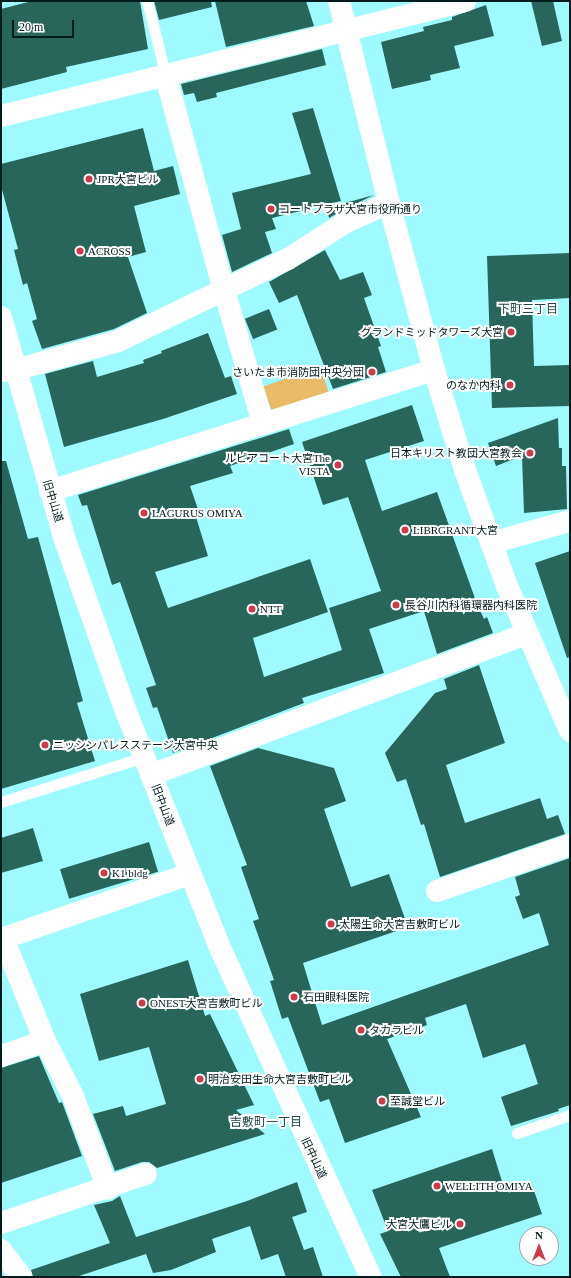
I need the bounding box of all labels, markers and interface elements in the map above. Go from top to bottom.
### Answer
scale bar [14,12,76,38]
text: 20 m [19,20,43,34]
place label: JPR大宮ビル [97,172,159,186]
marker: JPR大宮ビル [84,174,94,184]
place label: コートプラザ大宮市役所通り [279,202,422,216]
marker: コートプラザ大宮市役所通り [266,204,276,214]
place label: ACROSS [88,244,131,258]
marker: ACROSS [75,246,85,256]
district label: 下町三丁目 [498,303,558,317]
place label: グランドミッドタワーズ大宮 [360,325,503,339]
marker: グランドミッドタワーズ大宮 [506,327,516,337]
place label: さいたま市消防団中央分団 [232,365,364,379]
marker: さいたま市消防団中央分団 [367,367,377,377]
place label: のなか内科 [446,378,501,392]
marker: のなか内科 [504,379,516,391]
place label: 日本キリスト教団大宮教会 [390,446,522,460]
marker: 日本キリスト教団大宮教会 [525,448,535,458]
place label: ルピアコート大宮The VISTA [225,452,330,478]
marker: ルピアコート大宮The VISTA [333,460,343,470]
street label: 旧中山道 [40,478,66,524]
place label: LAGURUS OMIYA [152,506,243,520]
marker: LAGURUS OMIYA [139,508,149,518]
place label: LIBRGRANT大宮 [413,523,498,537]
marker: LIBRGRANT大宮 [400,525,410,535]
place label: 長谷川内科循環器内科医院 [405,598,537,612]
marker: 長谷川内科循環器内科医院 [390,599,402,611]
place label: NTT [260,602,281,616]
marker: NTT [247,604,257,614]
place label: ニッシンパレスステージ大宮中央 [53,738,218,752]
marker: ニッシンパレスステージ大宮中央 [40,740,50,750]
street label: 旧中山道 [149,782,177,828]
place label: K1 bldg [112,866,148,880]
marker: K1 bldg [99,868,109,878]
place label: 太陽生命大宮吉敷町ビル [339,917,460,931]
marker: 太陽生命大宮吉敷町ビル [326,919,336,929]
place label: 石田眼科医院 [303,990,369,1004]
marker: 石田眼科医院 [288,991,300,1003]
place label: ONEST大宮吉敷町ビル [150,996,262,1010]
marker: ONEST大宮吉敷町ビル [137,998,147,1008]
place label: タカラビル [369,1023,424,1037]
marker: タカラビル [356,1025,366,1035]
place label: 明治安田生命大宮吉敷町ビル [208,1072,351,1086]
marker: 明治安田生命大宮吉敷町ビル [195,1074,205,1084]
place label: 至誠堂ビル [390,1094,445,1108]
marker: 至誠堂ビル [377,1096,387,1106]
district label: 吉敷町一丁目 [230,1116,302,1130]
street label: 旧中山道 [299,1135,329,1181]
place label: WELLITH OMIYA [445,1179,533,1193]
marker: WELLITH OMIYA [432,1181,442,1191]
place label: 大宮大鷹ビル [386,1217,452,1231]
marker: 大宮大鷹ビル [455,1219,465,1229]
north arrow [519,1226,559,1266]
text: N [535,1229,543,1241]

